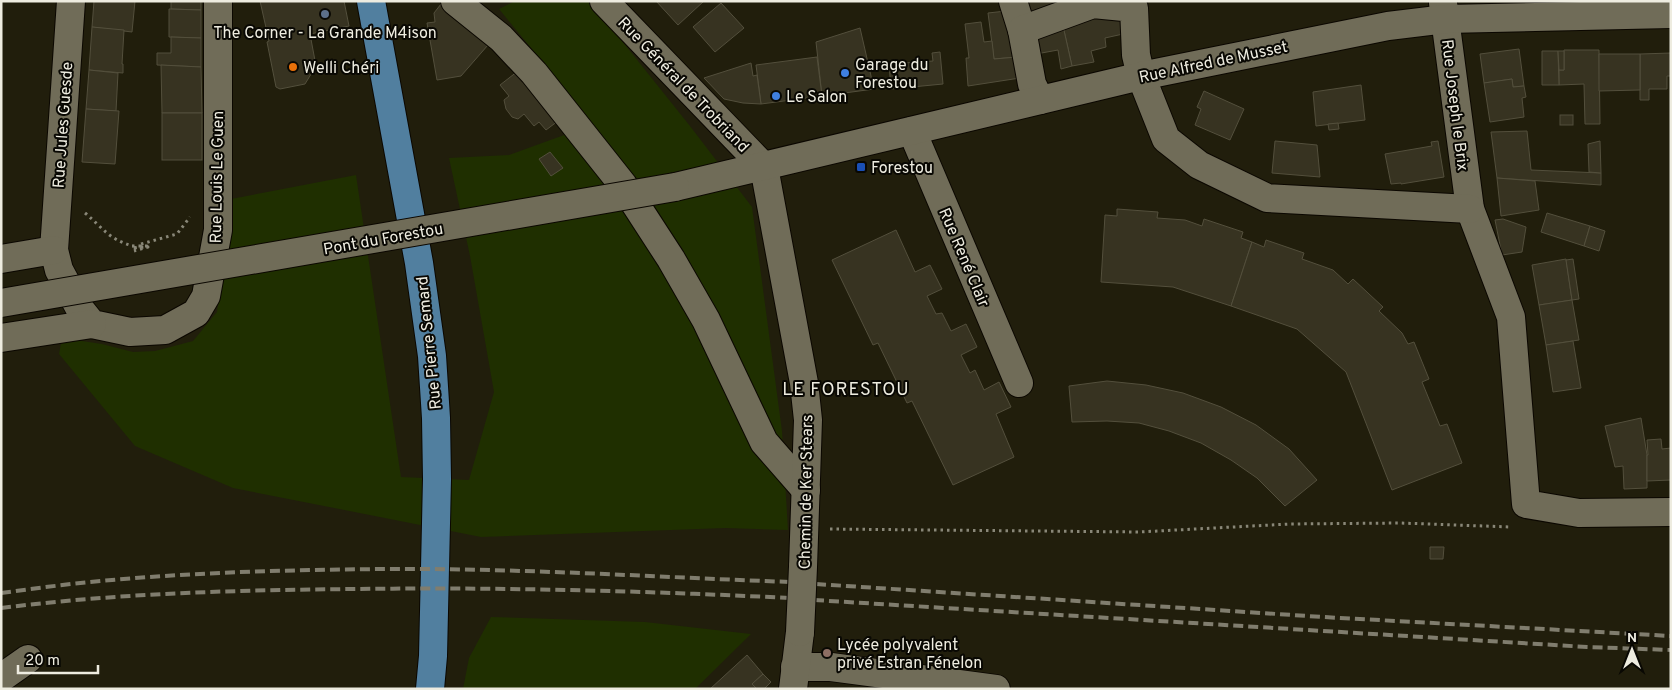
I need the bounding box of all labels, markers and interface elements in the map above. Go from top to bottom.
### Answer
marker: The Corner - La Grande M4ison [319,8,331,20]
street label: Rue Général de Trobriand [613,13,753,157]
place label: The Corner - La Grande M4ison [213,24,437,44]
street label: Rue Alfred de Musset [1137,37,1290,88]
street label: Rue Joseph le Brix [1436,38,1472,172]
place label: Garage du Forestou [855,56,929,94]
place label: Welli Chéri [303,59,379,79]
street label: Rue Jules Guesde [50,61,78,189]
marker: Welli Chéri [287,61,299,73]
marker: Garage du Forestou [839,67,851,79]
place label: Le Salon [786,88,847,108]
marker: Le Salon [770,90,782,102]
street label: Rue Louis Le Guen [207,110,229,244]
place label: Forestou [871,159,933,179]
marker: Forestou [855,161,867,173]
street label: Rue René Clair [933,205,993,310]
street label: Pont du Forestou [322,220,445,260]
street label: Rue Pierre Semard [413,275,447,411]
district label: LE FORESTOU [782,379,910,402]
street label: Chemin de Ker Stears [796,414,818,570]
north arrow [1607,625,1657,675]
text: N [1627,630,1637,647]
place label: Lycée polyvalent privé Estran Fénelon [837,636,982,674]
scale bar [18,642,98,674]
marker: Lycée polyvalent privé Estran Fénelon [821,647,833,659]
text: 20 m [25,652,60,671]

